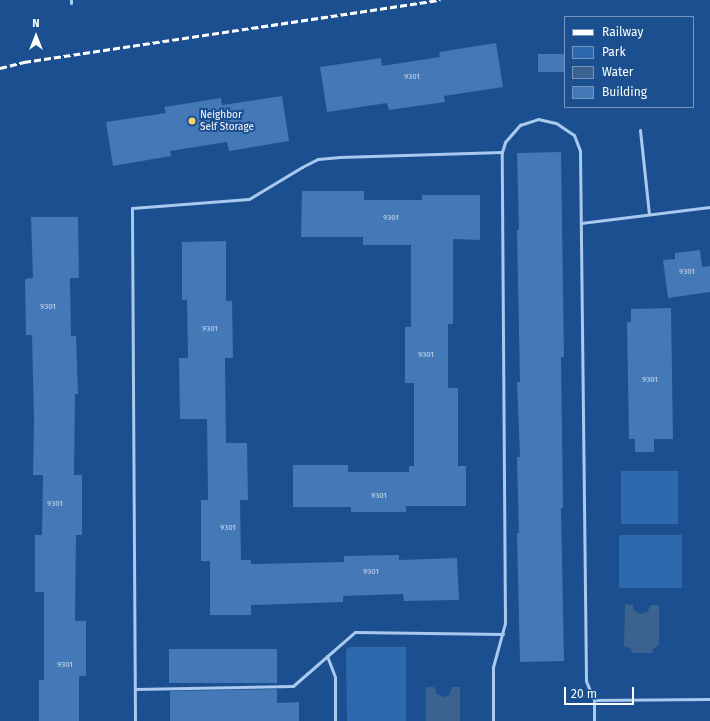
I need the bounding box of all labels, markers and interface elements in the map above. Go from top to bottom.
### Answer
north arrow [16,16,56,56]
legend [564,16,694,108]
text: N [32,17,40,30]
text: Railway [602,25,643,39]
text: Park [602,45,626,59]
text: Water [602,65,633,79]
house number: 9301 [404,72,420,82]
text: Building [602,85,647,99]
place label: Neighbor Self Storage [200,109,254,132]
marker: Neighbor Self Storage [187,116,197,126]
house number: 9301 [383,213,399,223]
house number: 9301 [679,267,695,277]
house number: 9301 [40,302,56,312]
house number: 9301 [202,324,218,334]
house number: 9301 [418,350,434,360]
house number: 9301 [642,375,658,385]
house number: 9301 [371,491,387,501]
house number: 9301 [47,499,63,509]
house number: 9301 [220,523,236,533]
house number: 9301 [363,567,379,577]
house number: 9301 [57,660,73,670]
scale bar [566,679,636,705]
text: 20 m [571,687,597,701]

